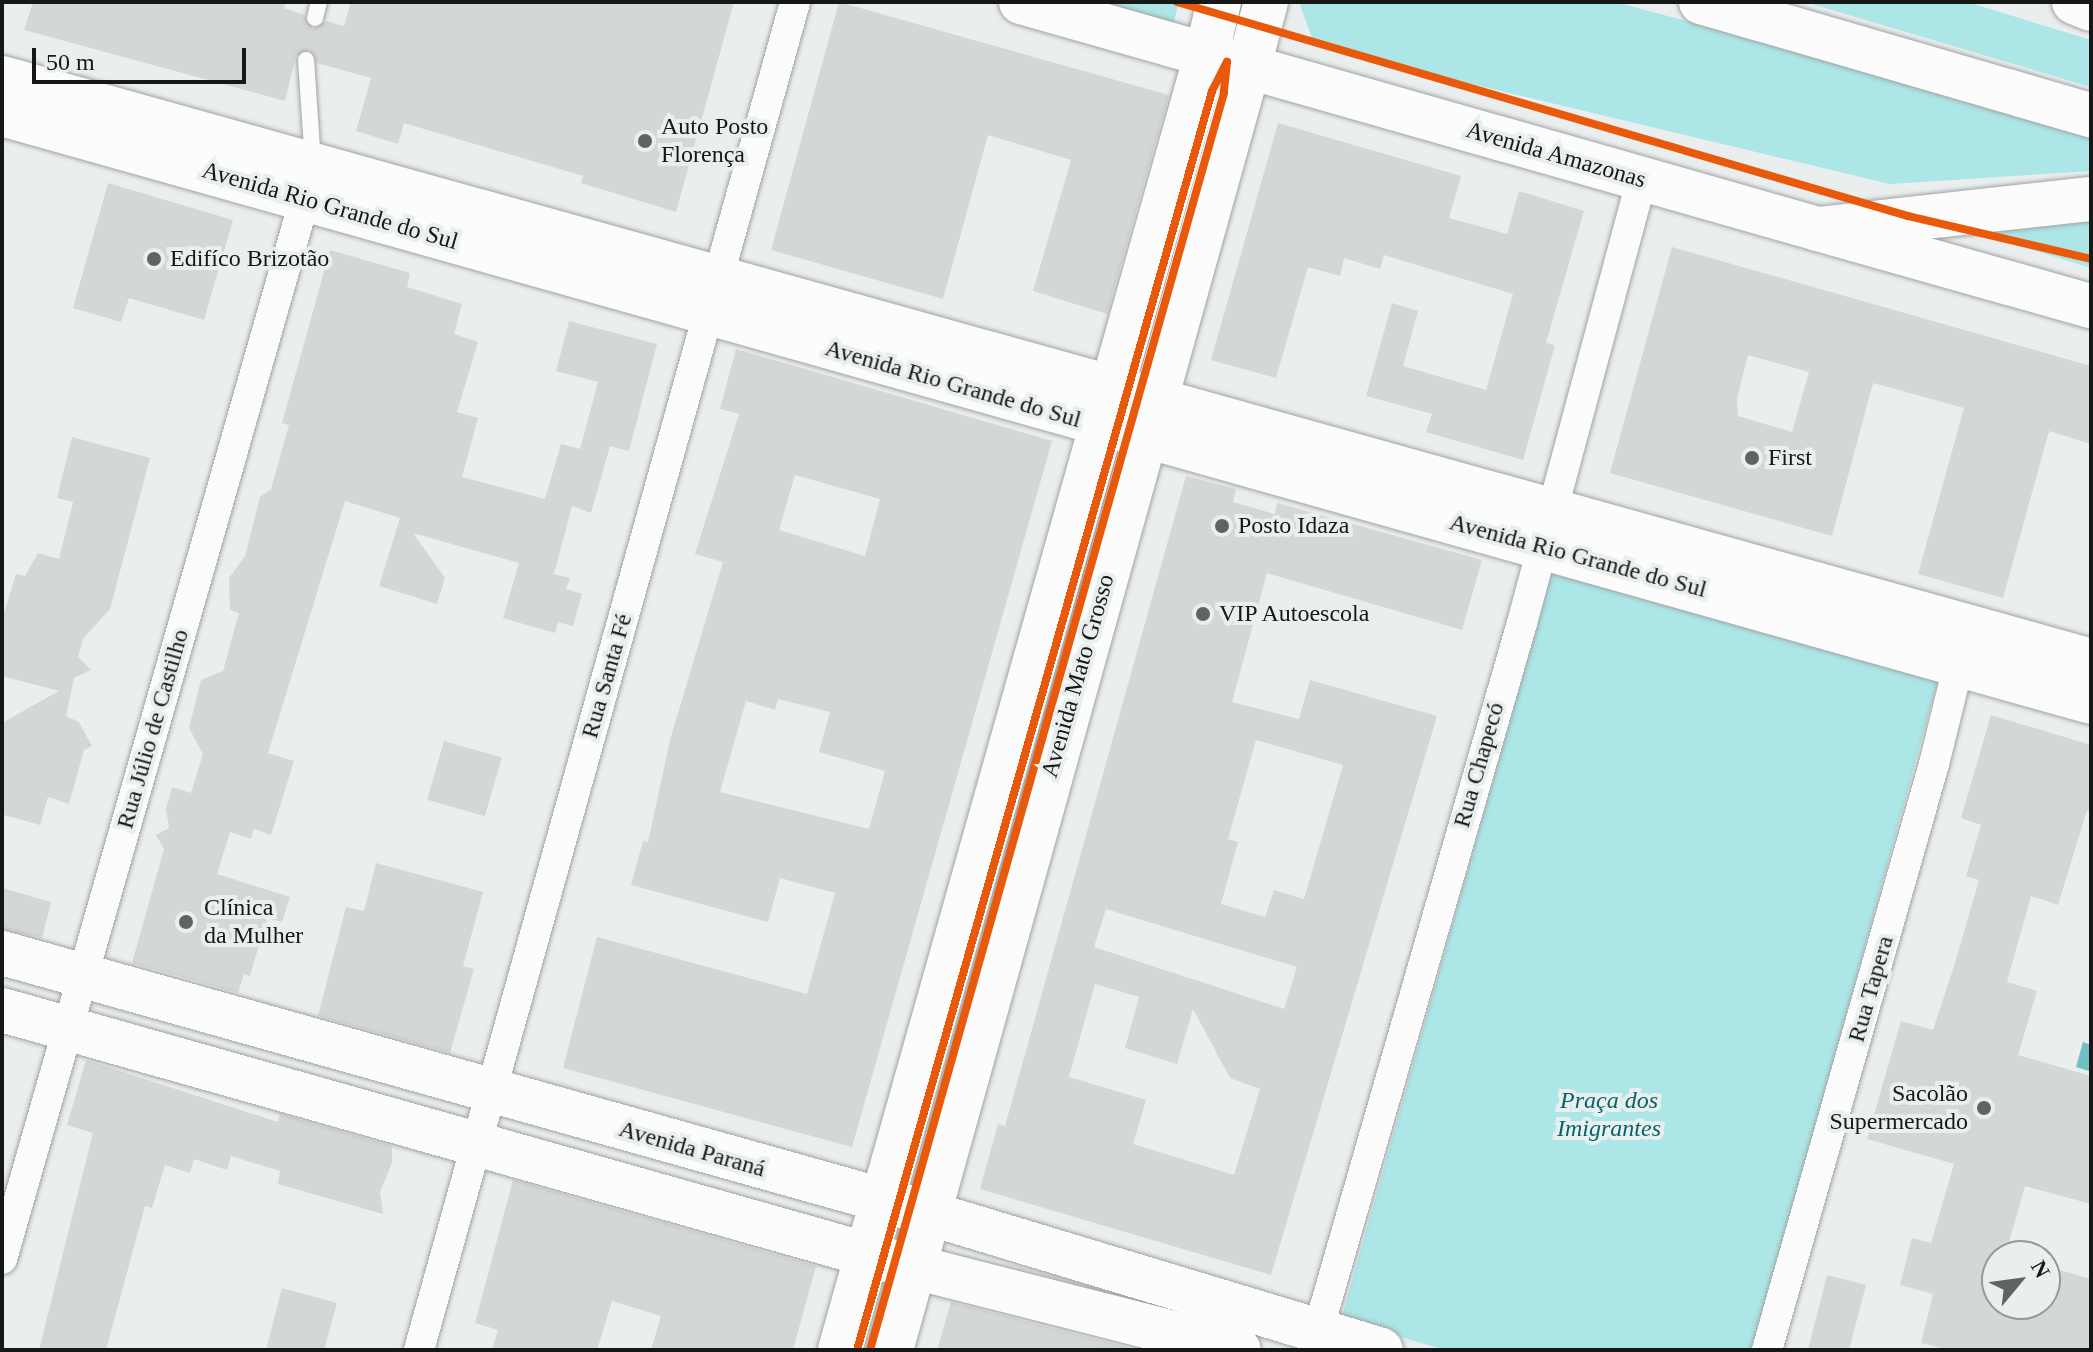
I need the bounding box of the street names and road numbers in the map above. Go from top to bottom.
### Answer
street label: Avenida Amazonas [1462,115,1650,195]
street label: Avenida Rio Grande do Sul [199,156,461,256]
street label: Avenida Rio Grande do Sul [822,334,1084,434]
street label: Avenida Rio Grande do Sul [1446,508,1710,604]
street label: Avenida Mato Grosso [1035,571,1121,781]
street label: Rua Santa Fé [576,611,638,741]
street label: Rua Júlio de Castilho [111,626,195,832]
street label: Rua Chapecó [1447,699,1511,831]
street label: Rua Tapera [1842,932,1900,1046]
street label: Avenida Paraná [616,1114,768,1184]

